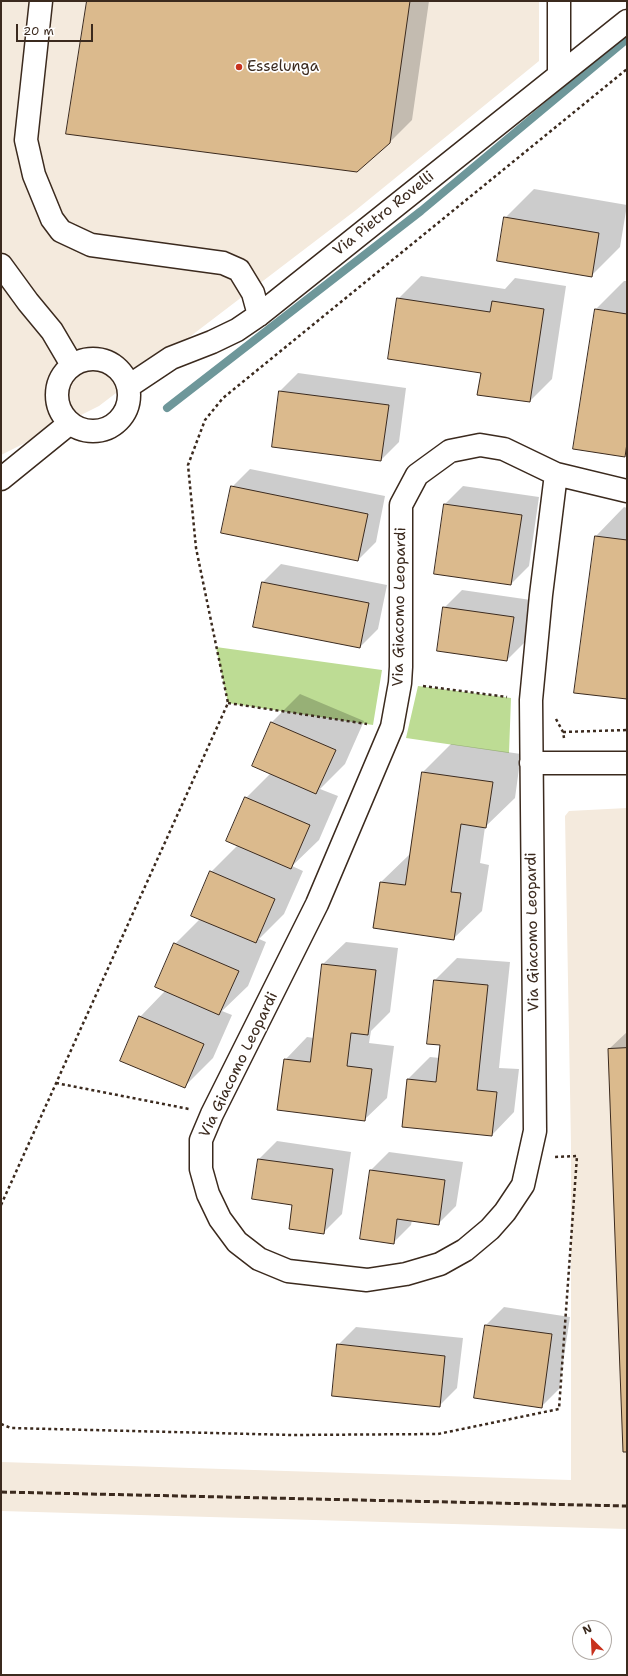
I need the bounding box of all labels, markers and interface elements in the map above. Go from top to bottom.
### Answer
scale bar [18,16,95,42]
text: 20 m [23,23,54,39]
place label: Esselunga [247,58,319,76]
marker: Esselunga [234,62,244,72]
street label: Via Pietro Rovelli [330,168,438,260]
street label: Via Giacomo Leopardi [390,527,410,687]
street label: Via Giacomo Leopardi [523,852,543,1012]
street label: Via Giacomo Leopardi [196,989,282,1141]
north arrow [572,1620,612,1660]
text: N [580,1621,594,1638]

